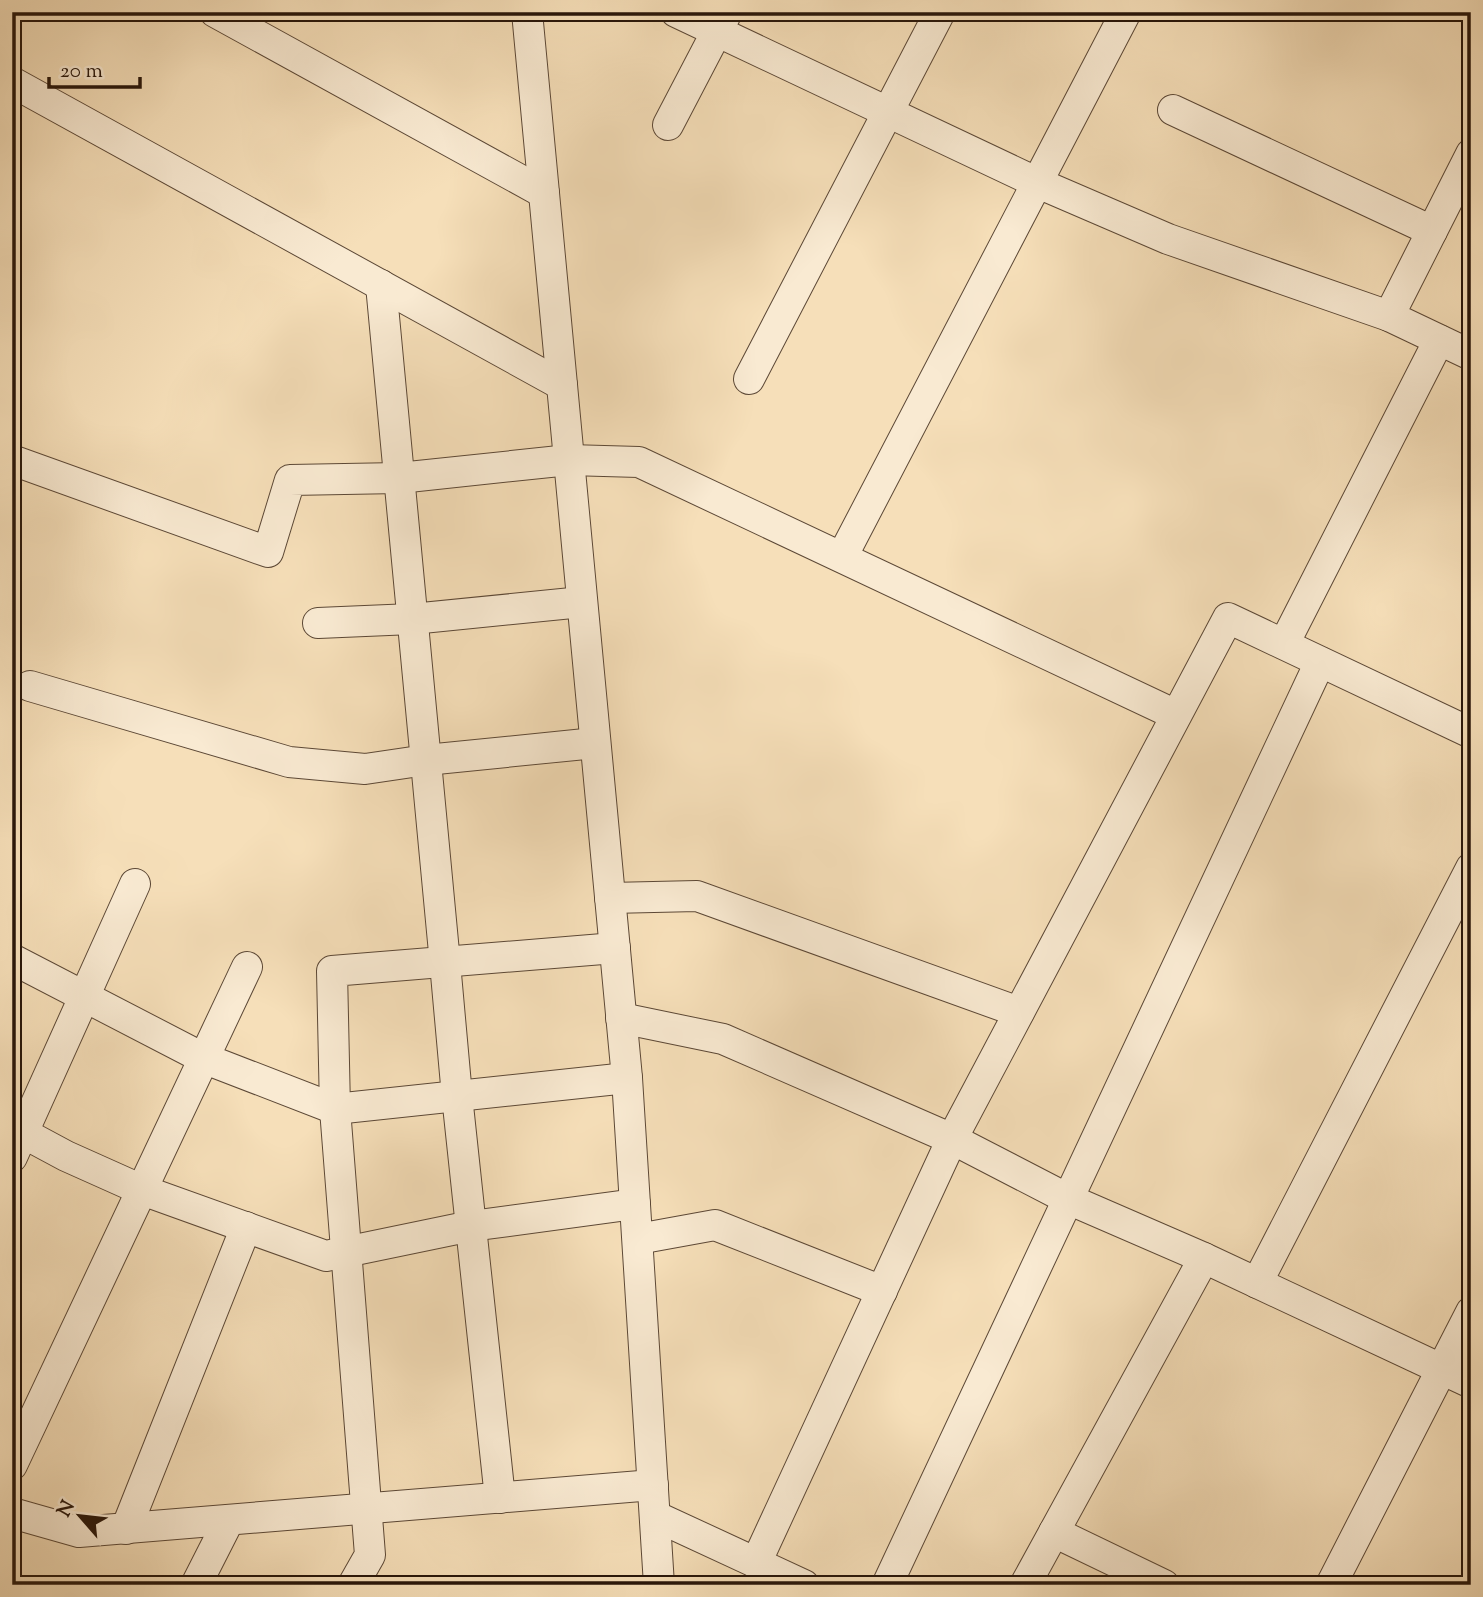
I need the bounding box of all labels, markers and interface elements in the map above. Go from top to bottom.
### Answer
scale bar [49,46,140,90]
text: 20 m [60,57,103,87]
north arrow [46,1482,116,1552]
text: N [52,1496,83,1522]

